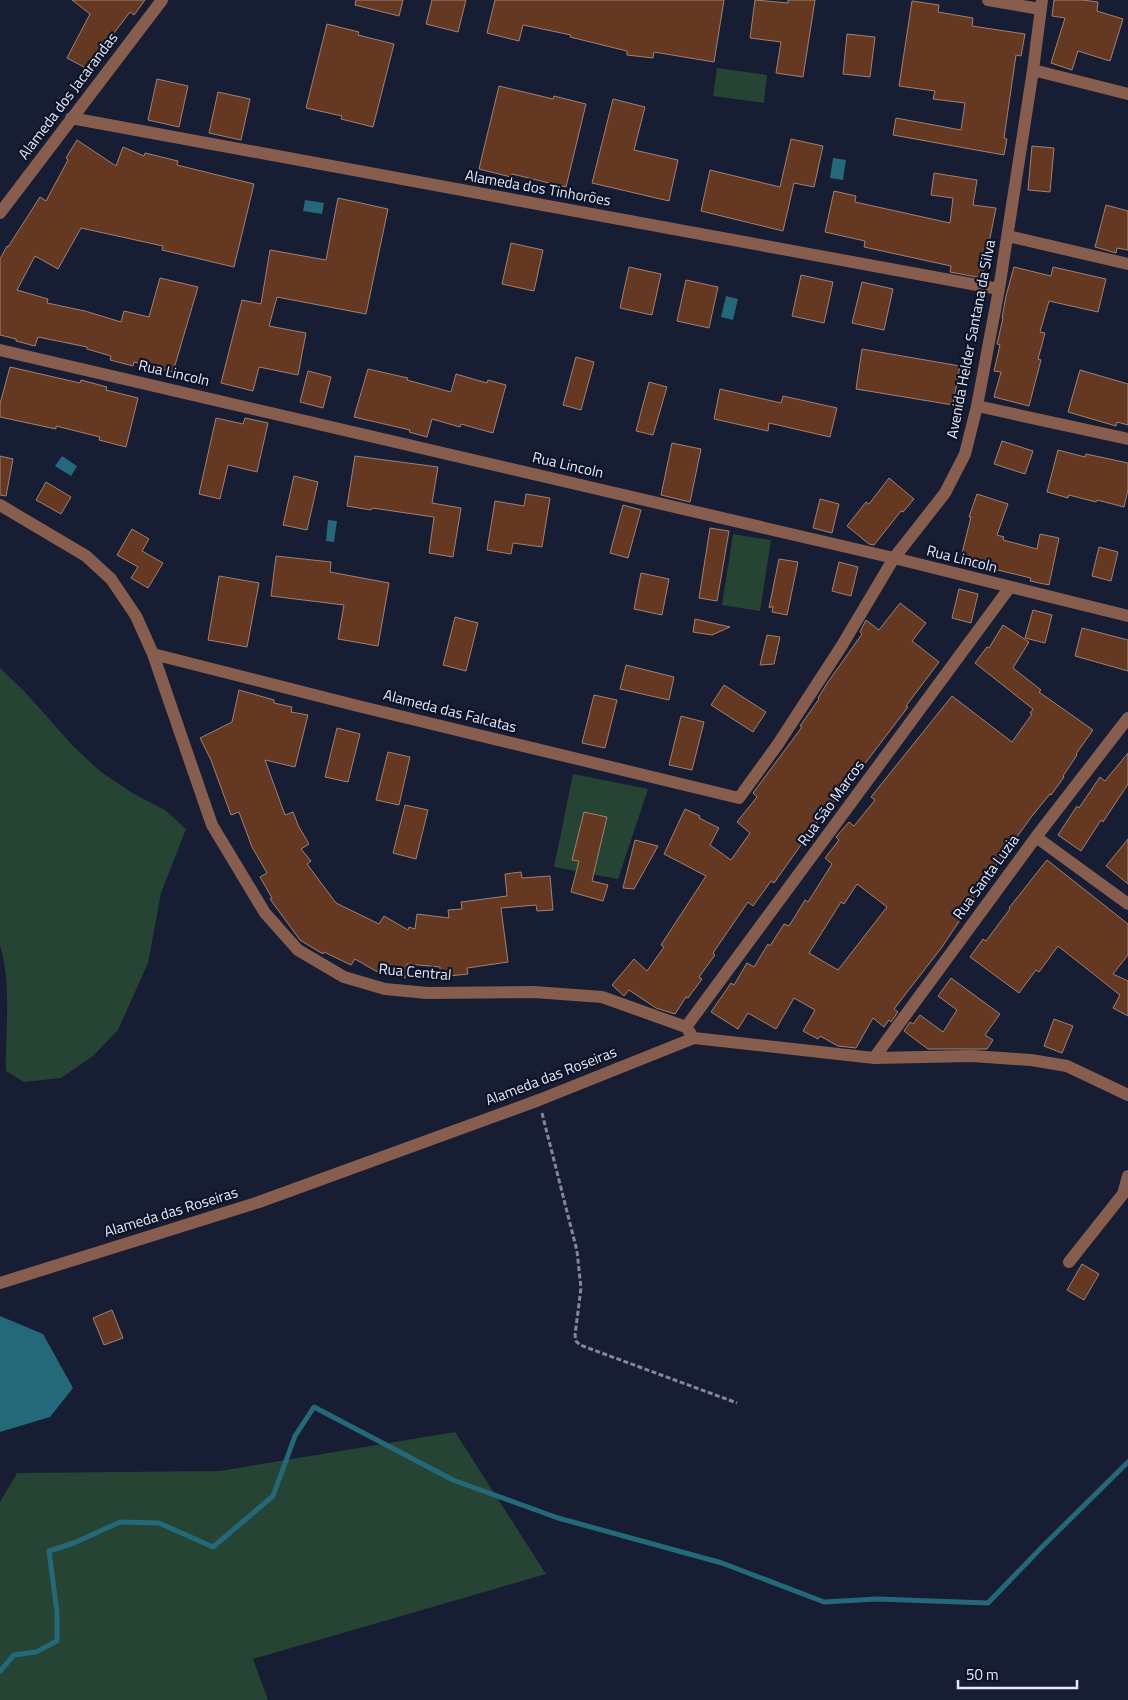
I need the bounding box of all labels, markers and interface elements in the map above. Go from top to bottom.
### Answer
street label: Alameda dos Jacarandas [12,27,123,164]
street label: Alameda dos Tinhorões [463,163,613,212]
street label: Avenida Helder Santana da Silva [940,237,1001,440]
street label: Rua Lincoln [136,353,212,392]
street label: Rua Lincoln [530,445,606,484]
street label: Rua Lincoln [924,539,1000,578]
street label: Alameda das Falcatas [381,683,519,738]
street label: Rua São Marcos [792,755,870,850]
street label: Rua Santa Luzia [947,829,1025,924]
street label: Rua Central [378,957,452,986]
street label: Alameda das Roseiras [482,1040,620,1111]
street label: Alameda das Roseiras [101,1180,241,1243]
scale bar [958,1658,1077,1690]
text: 50 m [966,1663,999,1686]

